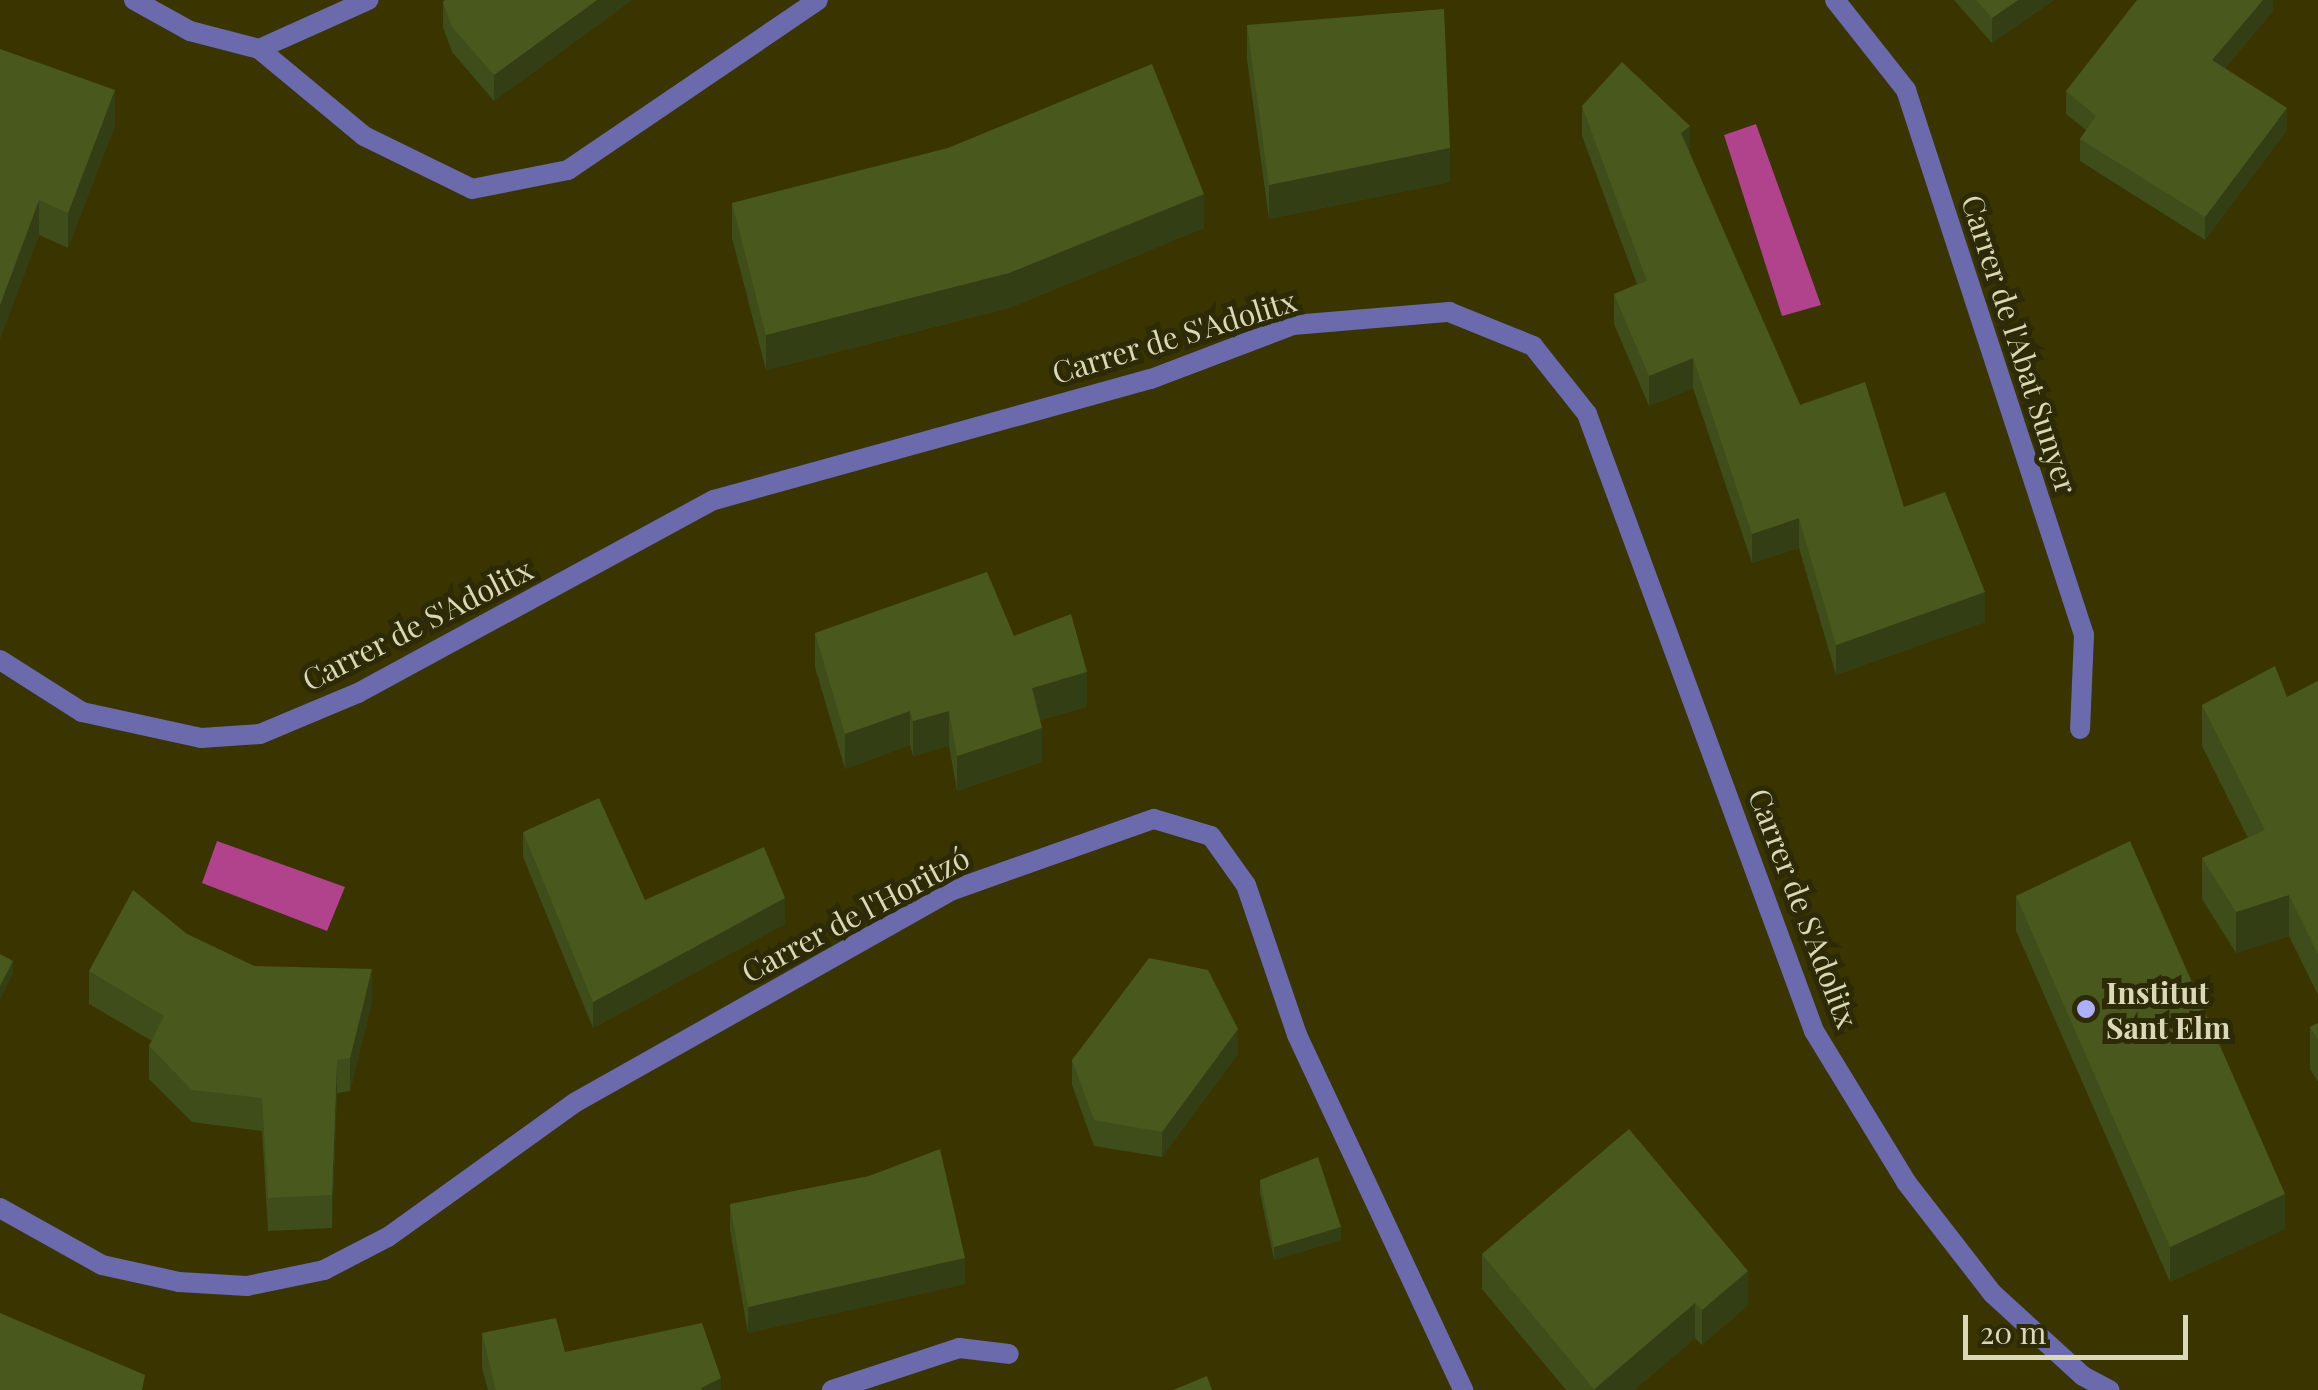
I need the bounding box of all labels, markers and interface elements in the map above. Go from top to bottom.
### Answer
street label: Carrer de l'Abat Sunyer [1954,189,2086,499]
street label: Carrer de S'Adolitx [1047,282,1301,390]
street label: Carrer de S'Adolitx [296,550,538,698]
street label: Carrer de S'Adolitx [1742,783,1866,1033]
street label: Carrer de l'Horitzó [734,838,976,990]
place label: Institut Sant Elm [2106,974,2231,1044]
marker: Institut Sant Elm [2075,998,2097,1020]
scale bar [1968,1295,2193,1357]
text: 20 m [1980,1312,2046,1352]

